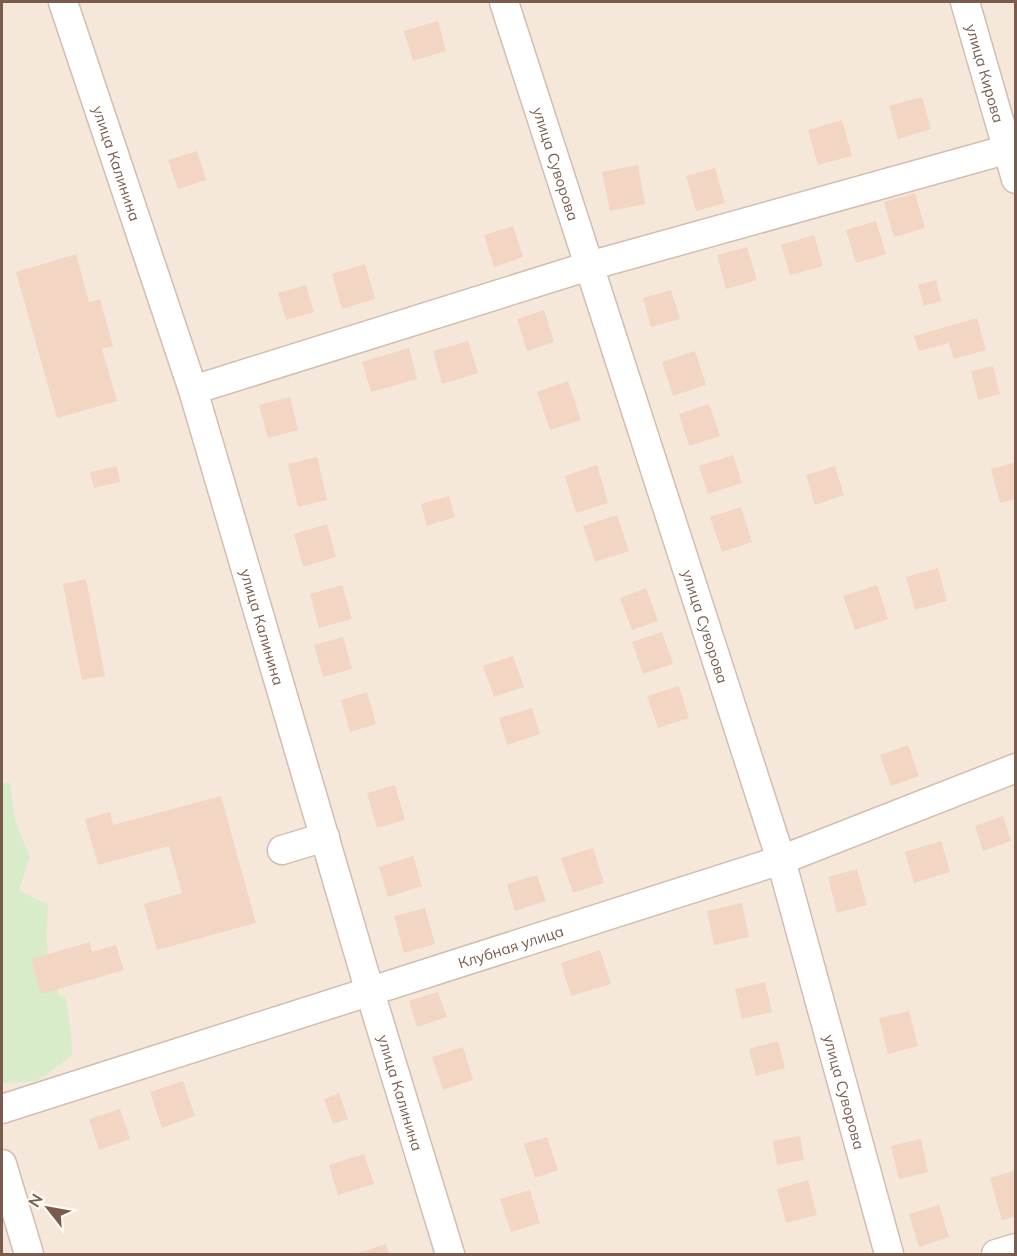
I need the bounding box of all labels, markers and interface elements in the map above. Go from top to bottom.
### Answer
street label: улица Кирова [962,22,1009,125]
street label: улица Калинина [89,103,145,223]
street label: улица Суворова [529,105,583,223]
street label: улица Калинина [237,566,289,687]
street label: улица Суворова [678,567,733,685]
street label: Клубная улица [456,921,566,972]
street label: улица Калинина [374,1032,427,1153]
street label: улица Суворова [820,1032,869,1151]
north arrow [18,1178,78,1238]
text: N [23,1190,47,1211]

